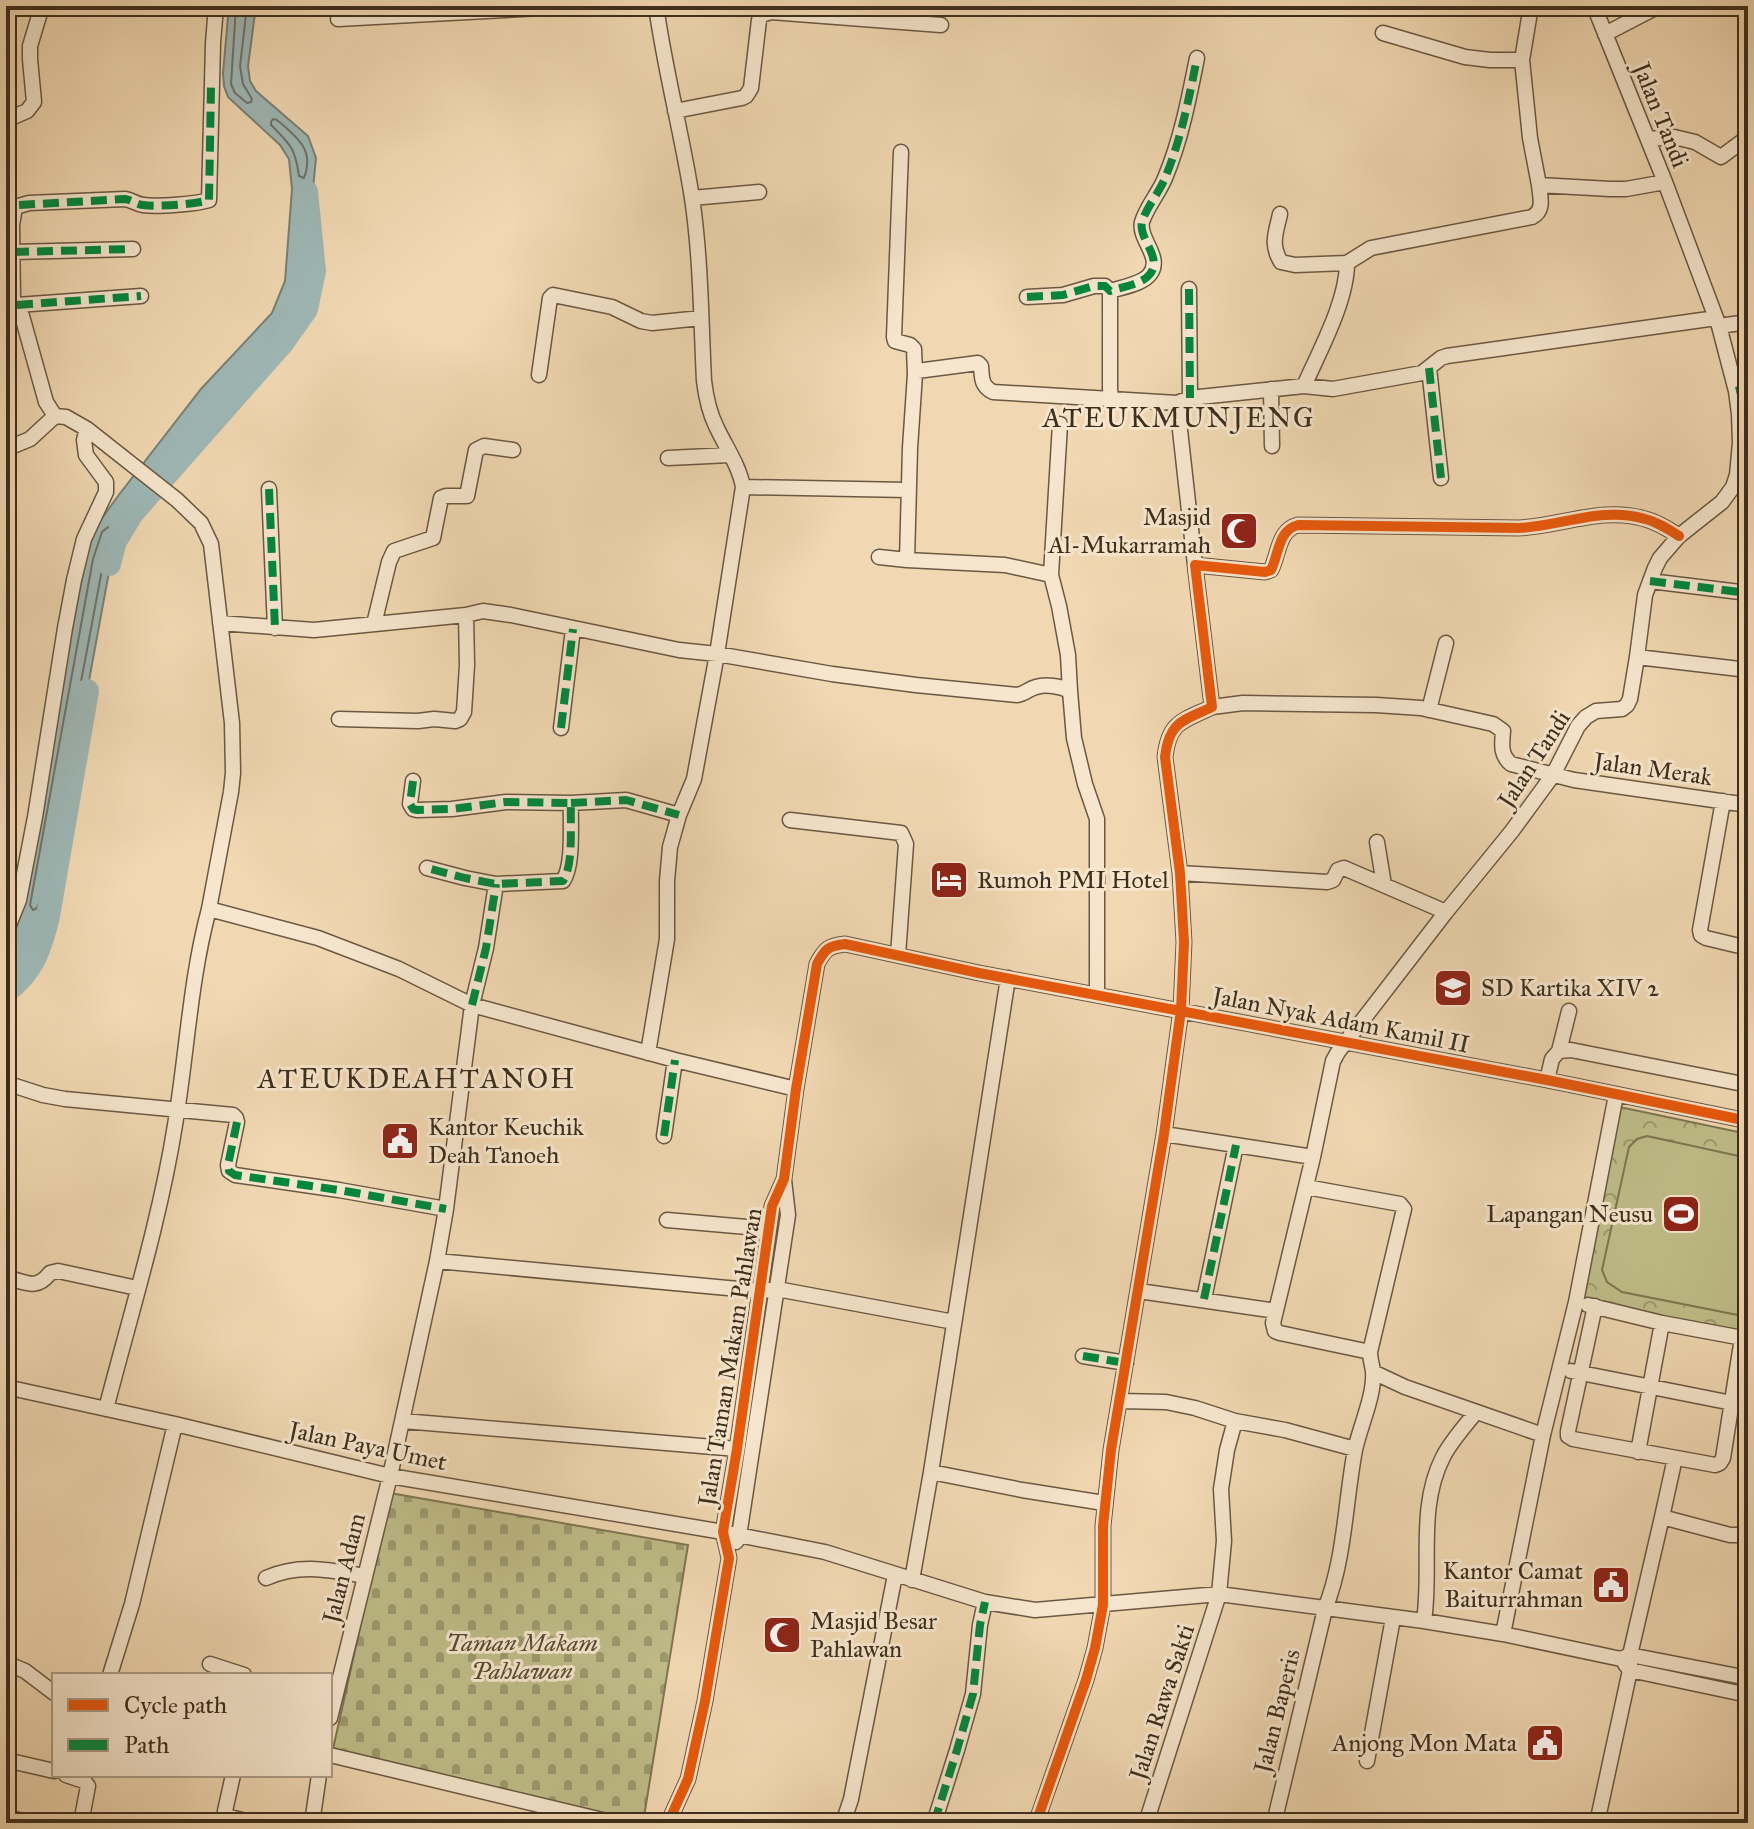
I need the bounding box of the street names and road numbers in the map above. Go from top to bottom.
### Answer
street label: Jalan Tandi [1625,55,1696,172]
street label: Jalan Tandi [1490,704,1577,816]
street label: Jalan Merak [1589,745,1715,792]
street label: Jalan Nyak Adam Kamil II [1207,980,1472,1060]
street label: Jalan Taman Makam Pahlawan [691,1206,768,1511]
street label: Jalan Paya Umet [283,1414,450,1477]
street label: Jalan Adam [315,1510,372,1629]
street label: Jalan Rawa Sakti [1122,1620,1201,1787]
street label: Jalan Baperis [1246,1646,1307,1779]

